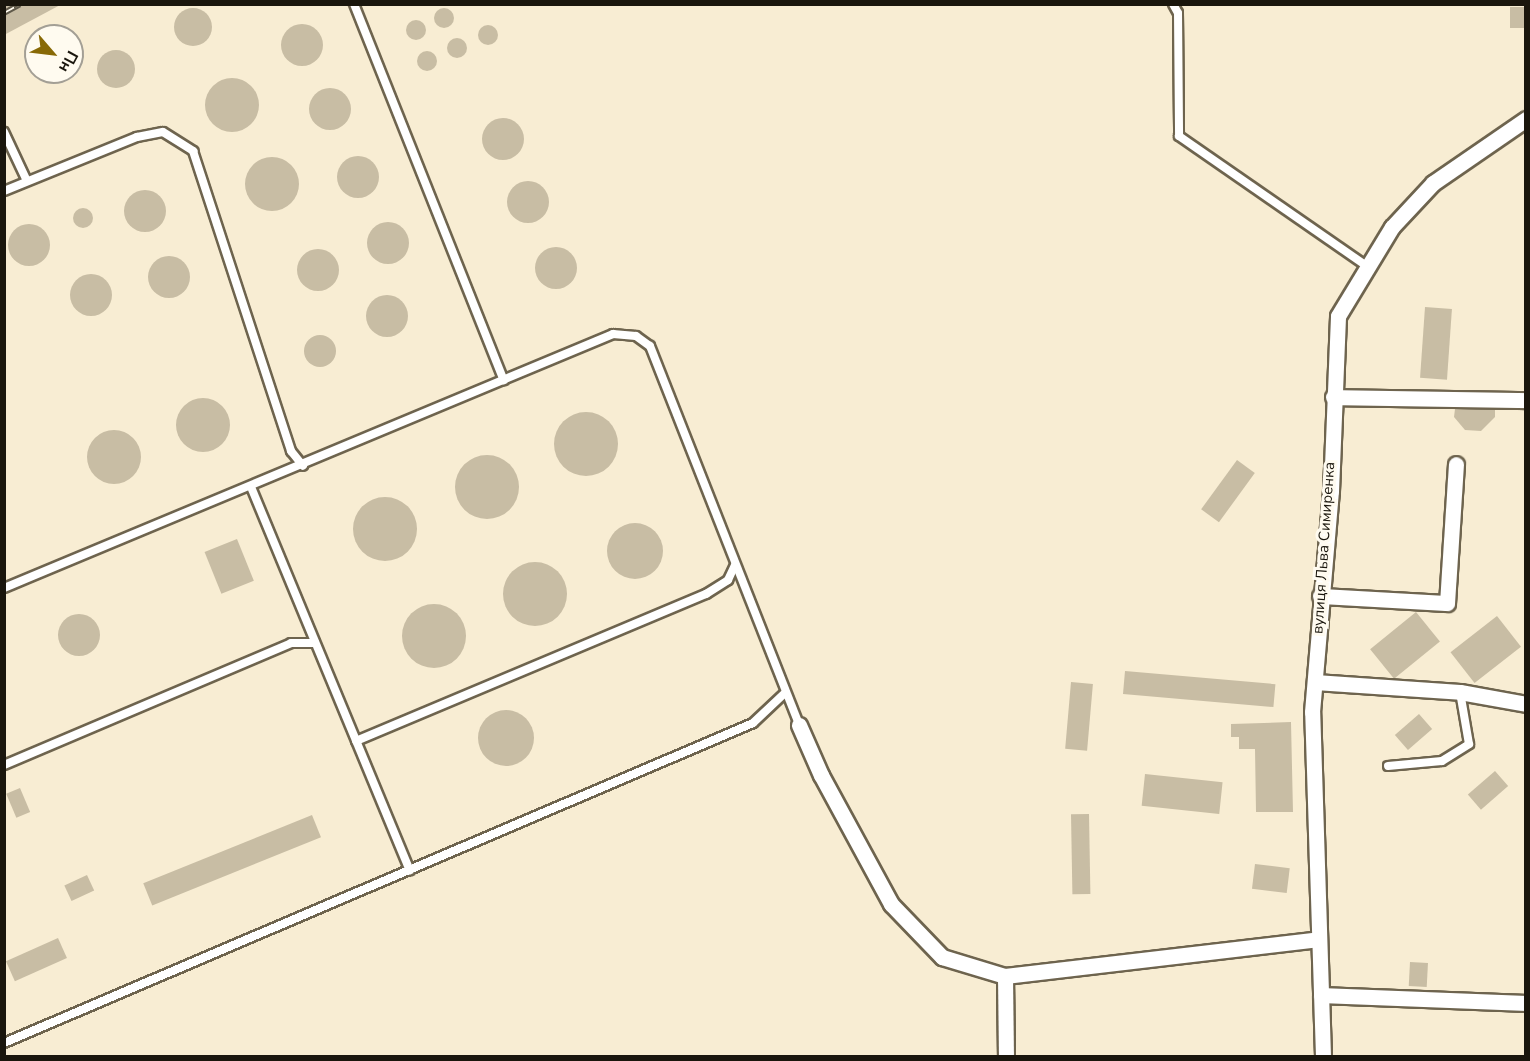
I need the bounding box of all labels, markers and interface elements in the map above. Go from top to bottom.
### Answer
north arrow [24,24,84,84]
text: Пн [53,47,83,76]
street label: вулиця Льва Симиренка [1309,461,1339,635]

